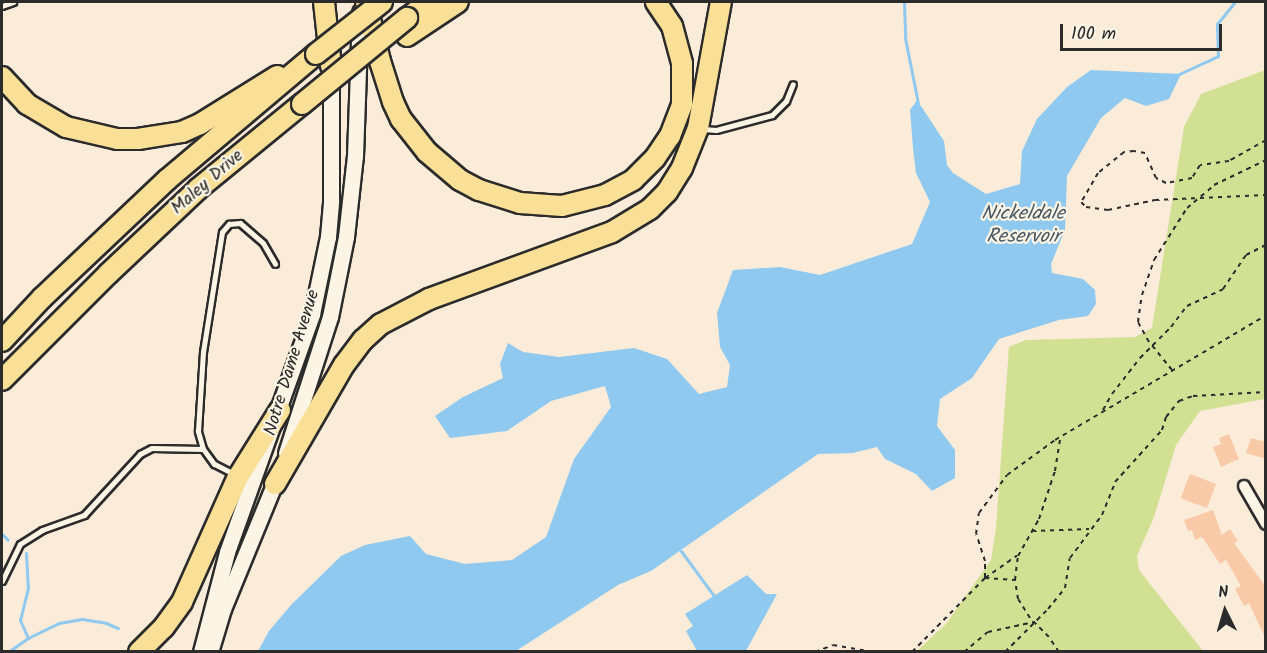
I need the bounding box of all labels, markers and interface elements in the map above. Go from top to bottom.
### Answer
scale bar [1063,12,1225,50]
text: 100 m [1071,20,1116,49]
street label: Maley Drive [168,146,248,220]
water label: Nickeldale Reservoir [981,203,1065,250]
street label: Notre Dame Avenue [261,288,325,438]
text: N [1217,580,1230,605]
north arrow [1195,581,1255,641]

